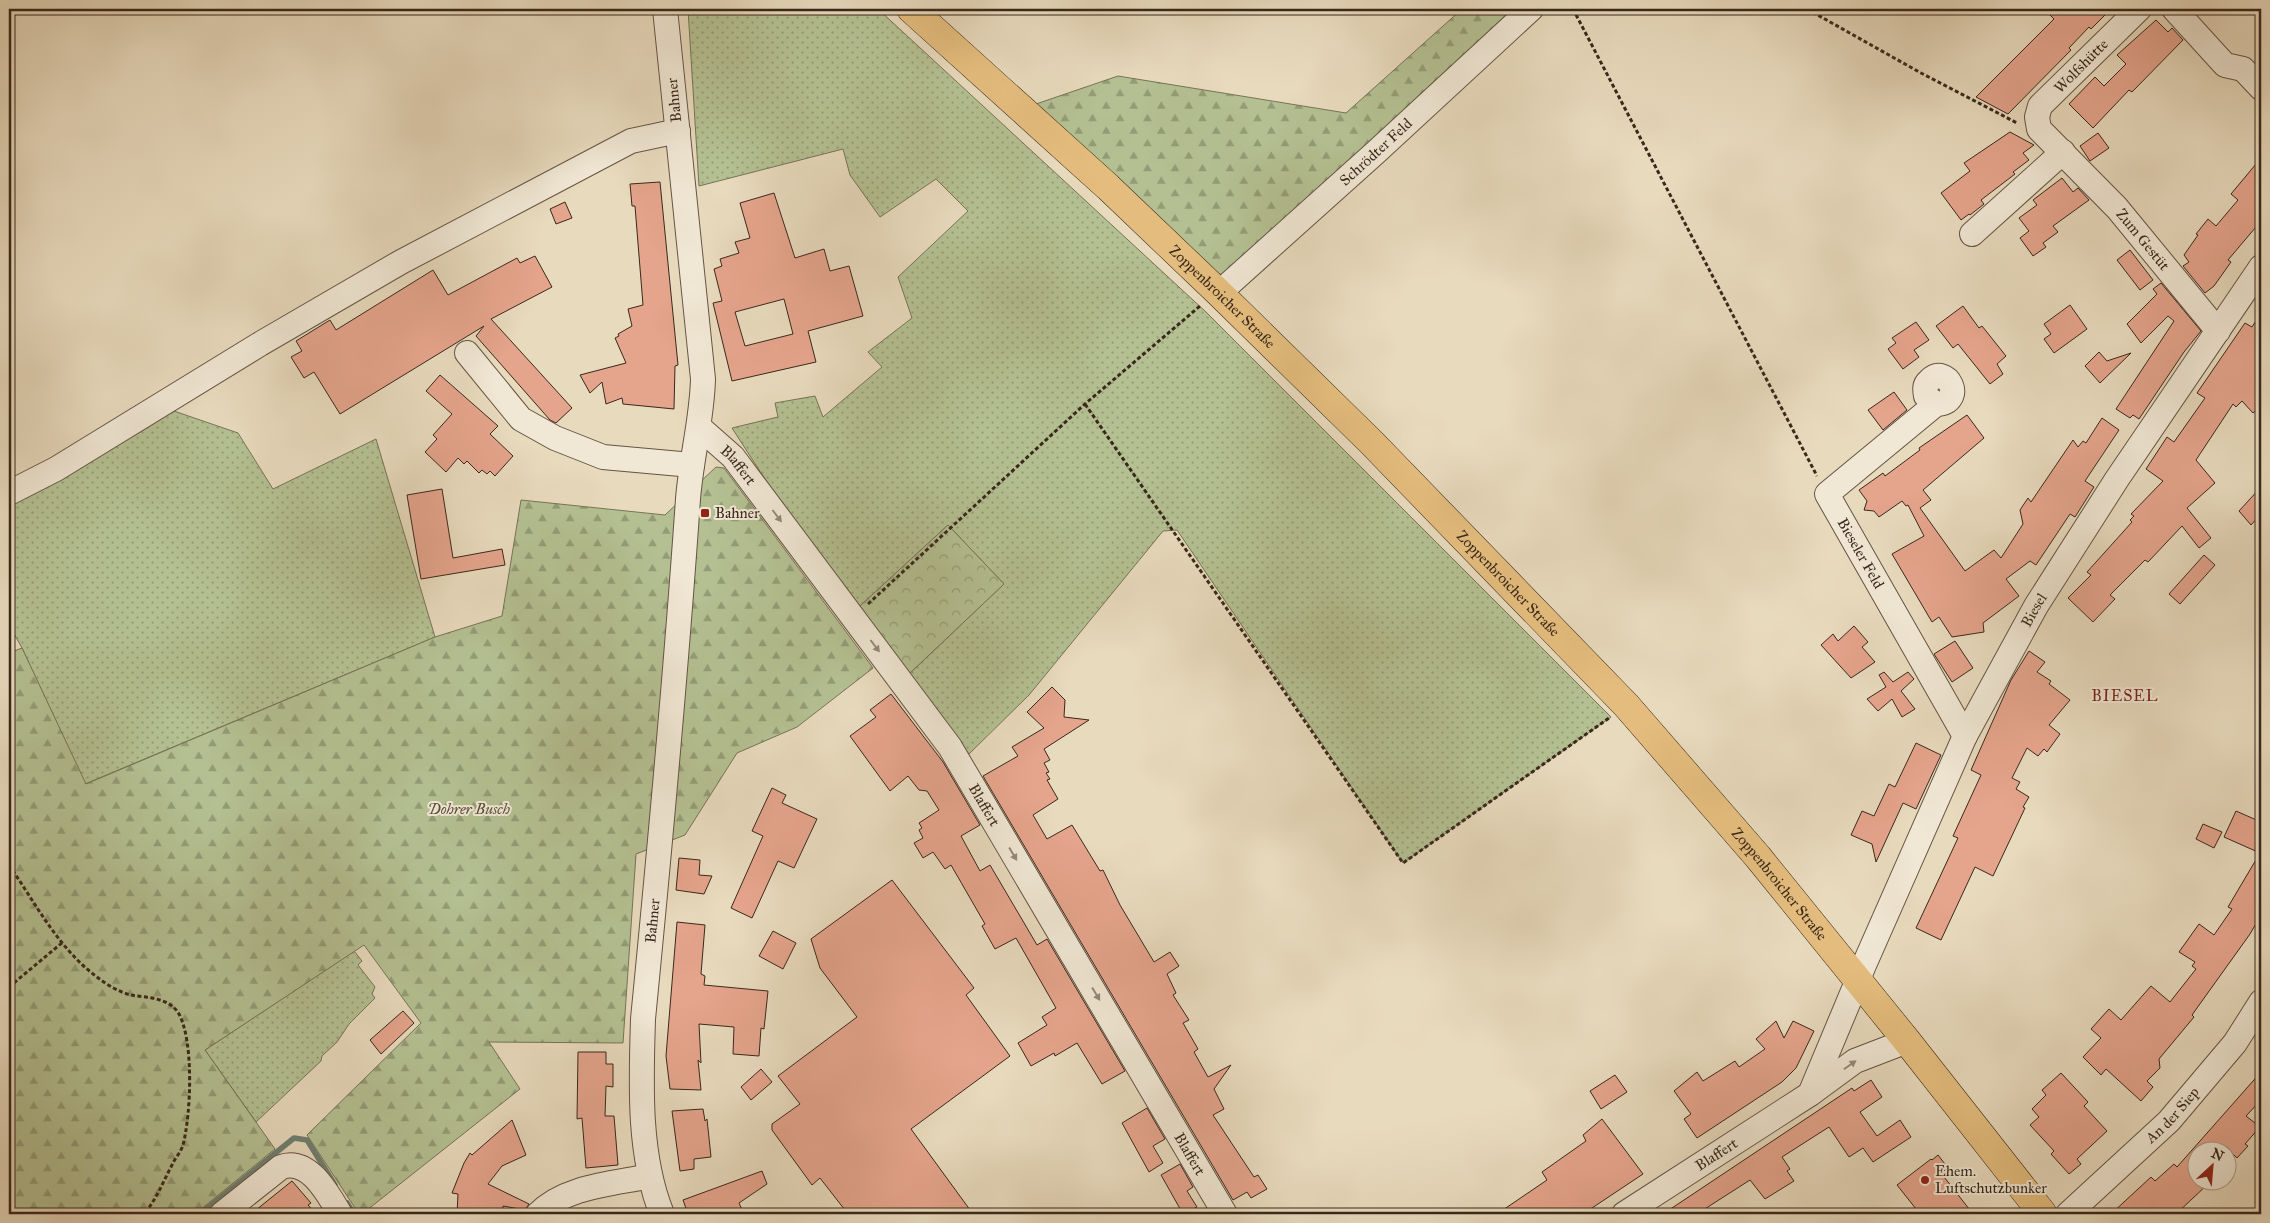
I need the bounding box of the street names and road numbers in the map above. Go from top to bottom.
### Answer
street label: Wolfshütte [2050,35,2112,97]
street label: Bahner [663,77,685,123]
street label: Schrödter Feld [1336,114,1416,189]
street label: Zum Gestüt [2112,205,2174,275]
street label: Zoppenbroicher Straße [1166,241,1279,352]
street label: Blaffert [717,441,760,489]
street label: Bieseler Feld [1834,515,1888,592]
street label: Zoppenbroicher Straße [1453,527,1564,640]
street label: Biesel [2017,589,2051,630]
street label: Blaffert [965,781,1004,830]
street label: Zoppenbroicher Straße [1728,824,1831,944]
street label: Bahner [641,897,664,944]
street label: An der Siep [2141,1083,2203,1148]
street label: Blaffert [1170,1130,1210,1179]
street label: Blaffert [1692,1134,1741,1175]

